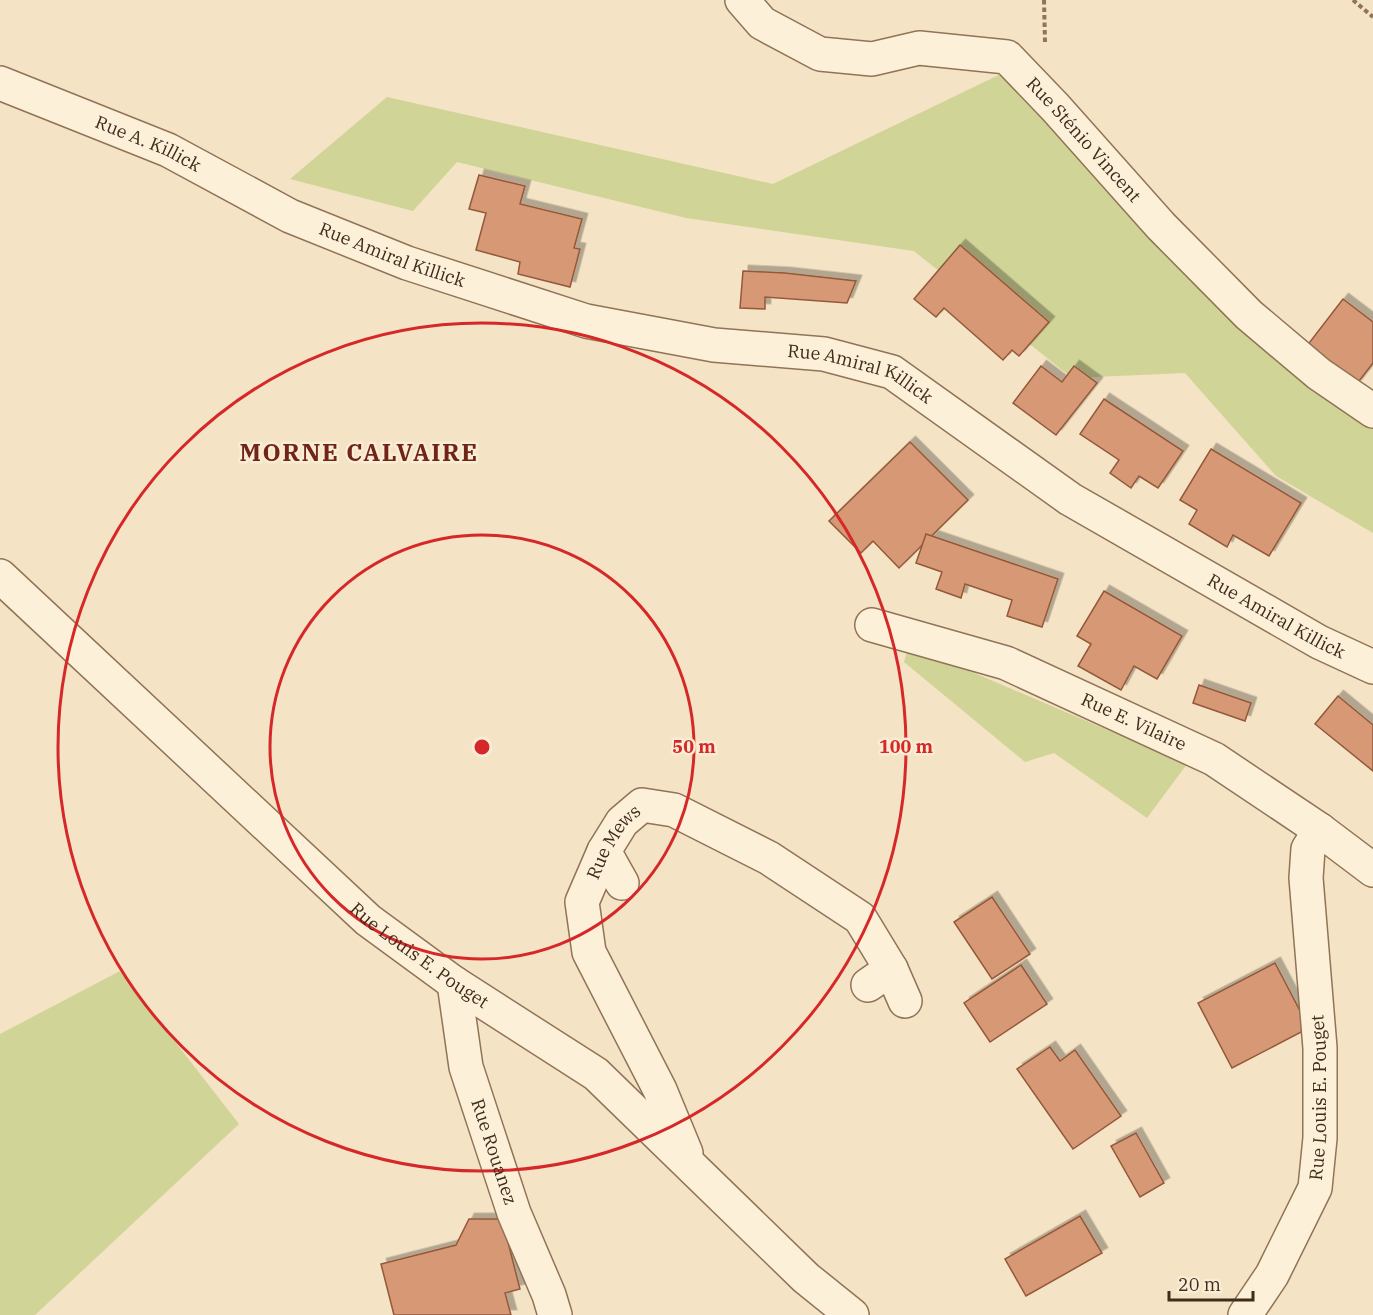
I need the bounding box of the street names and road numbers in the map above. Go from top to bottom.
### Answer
street label: Rue Sténio Vincent [1022,72,1146,207]
street label: Rue A. Killick [92,110,206,177]
street label: Rue Amiral Killick [316,217,469,292]
street label: Rue Amiral Killick [787,339,938,409]
street label: Rue Amiral Killick [1204,568,1350,664]
street label: Rue E. Vilaire [1078,687,1190,756]
street label: Rue Mews [581,799,645,883]
street label: Rue Louis E. Pouget [345,897,493,1013]
street label: Rue Louis E. Pouget [1304,1014,1331,1182]
street label: Rue Rouanez [466,1096,522,1207]

